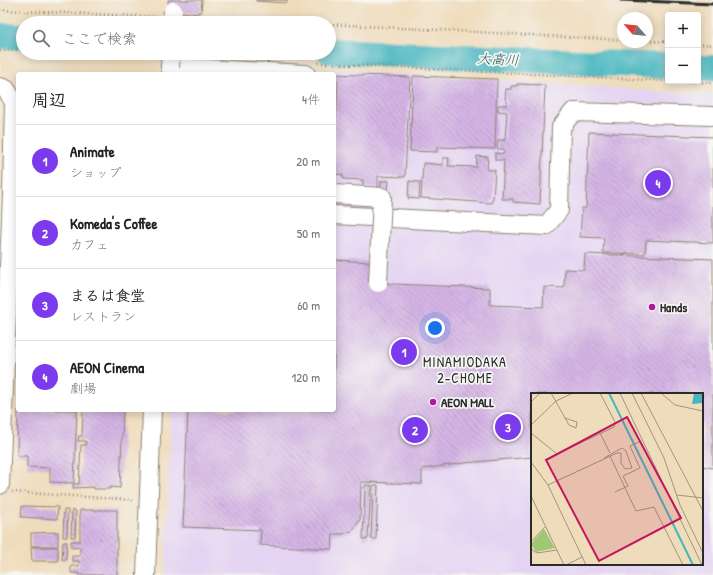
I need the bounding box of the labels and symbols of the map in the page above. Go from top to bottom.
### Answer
north arrow [617,12,653,48]
water label: 大高川 [477,48,519,69]
pin: 4 [645,168,671,198]
place label: Hands [660,298,687,316]
marker: Hands [647,302,657,312]
your location [425,318,445,338]
pin: 1 [391,337,417,367]
district label: MINAMIODAKA 2-CHOME [423,352,507,387]
place label: AEON MALL [441,393,494,411]
inset map [531,393,703,565]
marker: AEON MALL [428,397,438,407]
pin: 3 [495,412,521,442]
pin: 2 [402,415,428,445]

